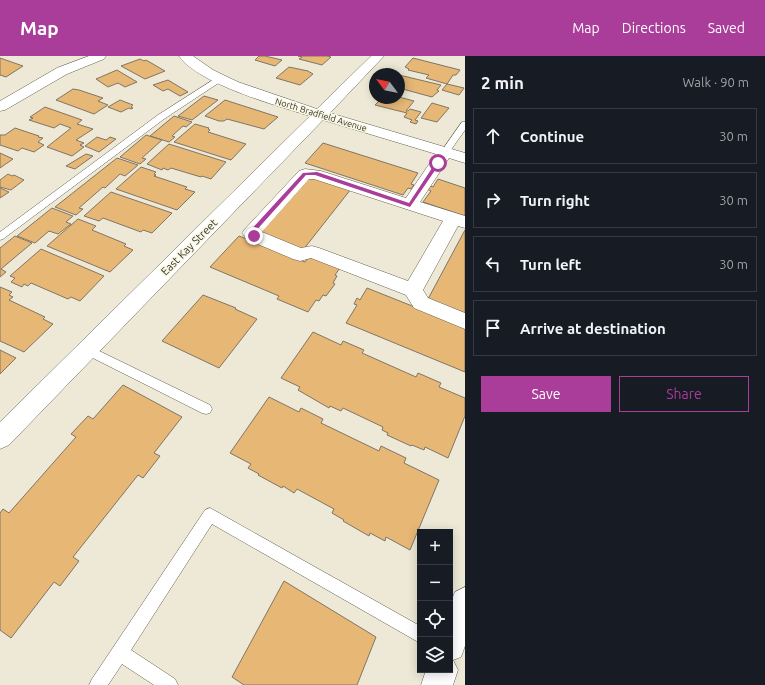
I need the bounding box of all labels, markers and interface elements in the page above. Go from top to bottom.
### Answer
text: Map [20,17,59,39]
text: Map [572,20,600,36]
text: Directions [622,20,686,36]
text: Saved [708,20,745,36]
north arrow [369,68,405,104]
text: 2 min [481,73,524,92]
text: Walk · 90 m [683,75,749,89]
street label: North Bradfield Avenue [274,96,368,134]
icon: ahead [482,125,504,147]
text: Continue [520,128,584,145]
text: 30 m [719,129,748,143]
route start [429,154,447,172]
icon: right [482,189,504,211]
text: Turn right [520,192,590,209]
text: 30 m [719,193,748,207]
street label: East Kay Street [158,216,220,278]
route end [245,227,263,245]
icon: left [482,253,504,275]
text: Turn left [520,256,581,273]
text: 30 m [719,257,748,271]
icon: arrive [482,317,504,339]
text: Arrive at destination [520,320,666,337]
button: Save [481,376,611,412]
button: Share [619,376,749,412]
map controls [417,529,453,673]
button: + [417,529,453,565]
button: − [417,565,453,601]
button: locate [417,601,453,637]
button: layers [417,637,453,673]

